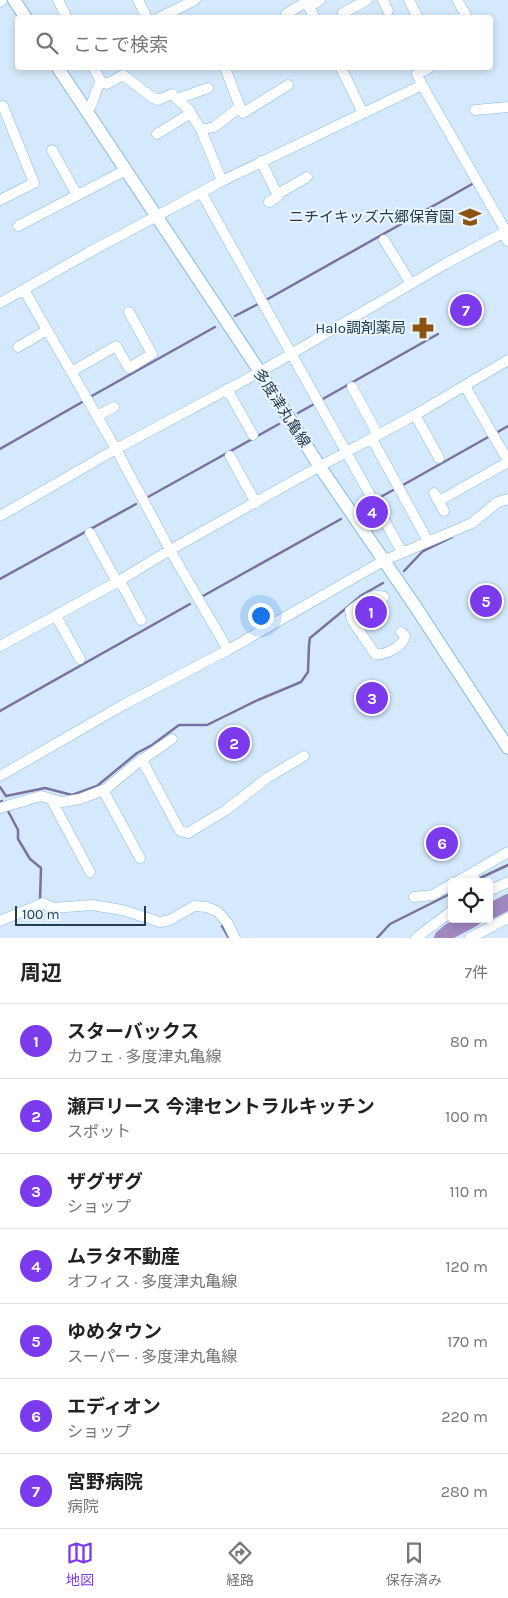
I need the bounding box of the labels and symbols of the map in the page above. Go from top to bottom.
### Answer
school or university icon: ニチイキッズ六郷保育園 [457,204,483,230]
place label: ニチイキッズ六郷保育園 [289,208,454,226]
pin: 7 [450,291,482,329]
pharmacy icon: Halo調剤薬局 [410,315,436,341]
place label: Halo調剤薬局 [315,319,406,337]
street label: 多度津丸亀線 [250,365,314,451]
pin: 4 [356,493,388,531]
pin: 5 [470,582,502,620]
pin: 1 [355,593,387,631]
your location [248,603,274,629]
pin: 3 [356,679,388,717]
pin: 2 [218,724,250,762]
pin: 6 [426,824,458,862]
scale bar [15,903,146,926]

